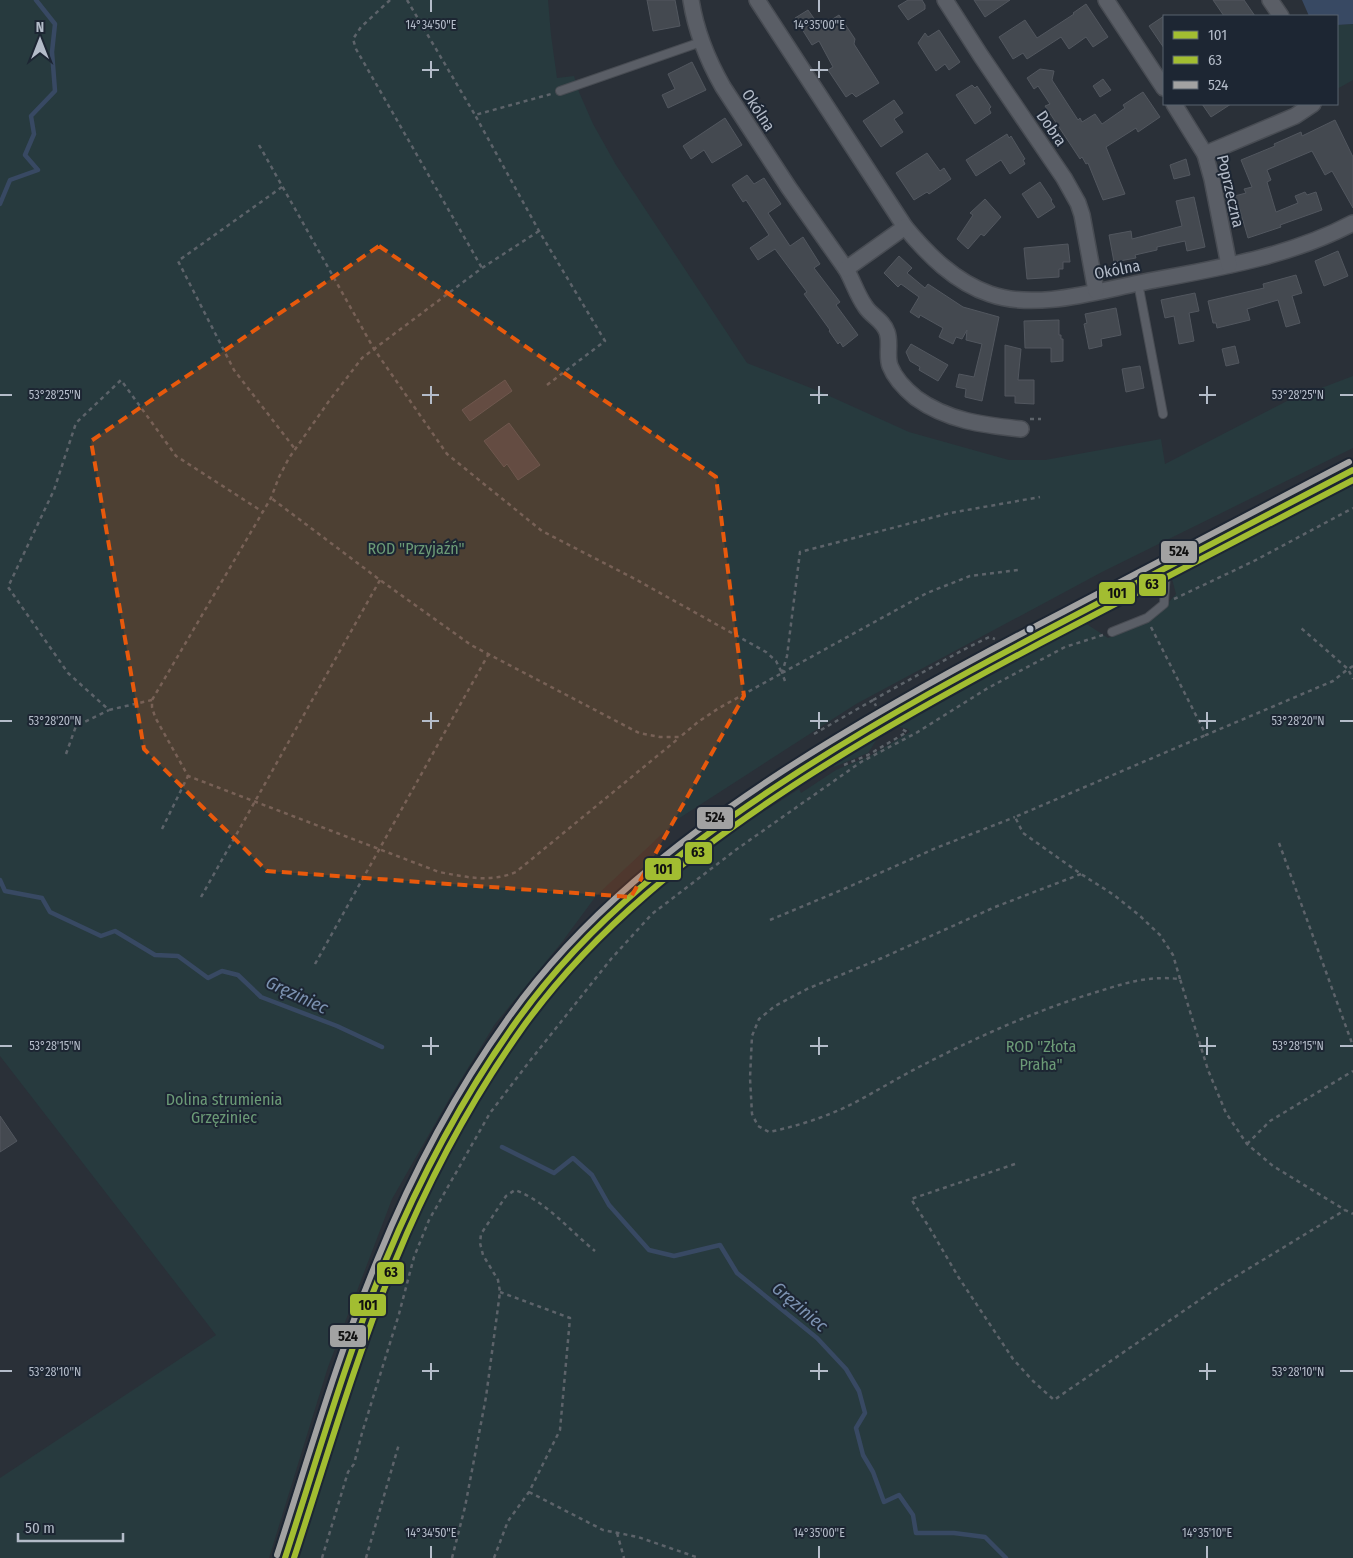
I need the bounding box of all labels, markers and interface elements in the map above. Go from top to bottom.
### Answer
north arrow [15,15,65,65]
legend [1163,15,1338,105]
text: 14°34'50"E [406,18,457,32]
text: 14°35'00"E [793,18,845,32]
text: N [36,19,44,36]
text: 101 [1208,26,1227,44]
text: 63 [1208,51,1222,69]
text: 524 [1208,76,1228,94]
street label: Okólna [738,86,779,135]
street label: Dobra [1033,107,1071,150]
street label: Poprzeczna [1213,153,1248,229]
street label: Okólna [1093,256,1142,283]
text: 53°28'25"N [29,388,81,402]
text: 53°28'25"N [1272,388,1324,402]
park label: ROD "Przyjaźń" [367,539,465,558]
line badge: 524 [1160,540,1198,564]
text: 524 [1169,543,1189,560]
line badge: 63 [1138,573,1167,597]
text: 63 [1145,576,1159,593]
line badge: 101 [1098,581,1136,605]
text: 101 [1107,585,1127,602]
unlabelled marker [1025,624,1035,634]
text: 53°28'20"N [28,714,82,728]
text: 53°28'20"N [1271,714,1325,728]
line badge: 524 [696,806,734,830]
text: 524 [705,809,725,826]
line badge: 63 [684,841,713,865]
text: 63 [691,844,705,861]
line badge: 101 [644,857,682,881]
text: 101 [653,861,673,878]
water label: Gręziniec [262,971,332,1019]
park label: ROD "Złota Praha" [1006,1037,1076,1074]
text: 53°28'15"N [29,1039,81,1053]
text: 53°28'15"N [1272,1039,1324,1053]
park label: Dolina strumienia Grzęziniec [166,1090,282,1127]
line badge: 63 [376,1261,405,1285]
text: 63 [384,1264,398,1281]
water label: Gręziniec [768,1277,833,1337]
line badge: 101 [349,1293,387,1317]
text: 101 [358,1297,378,1314]
line badge: 524 [329,1324,367,1348]
text: 524 [338,1328,358,1345]
text: 53°28'10"N [29,1365,81,1379]
text: 53°28'10"N [1272,1365,1324,1379]
scale bar [18,1510,122,1542]
text: 50 m [25,1519,55,1537]
text: 14°34'50"E [406,1526,457,1540]
text: 14°35'00"E [793,1526,845,1540]
text: 14°35'10"E [1182,1526,1232,1540]

